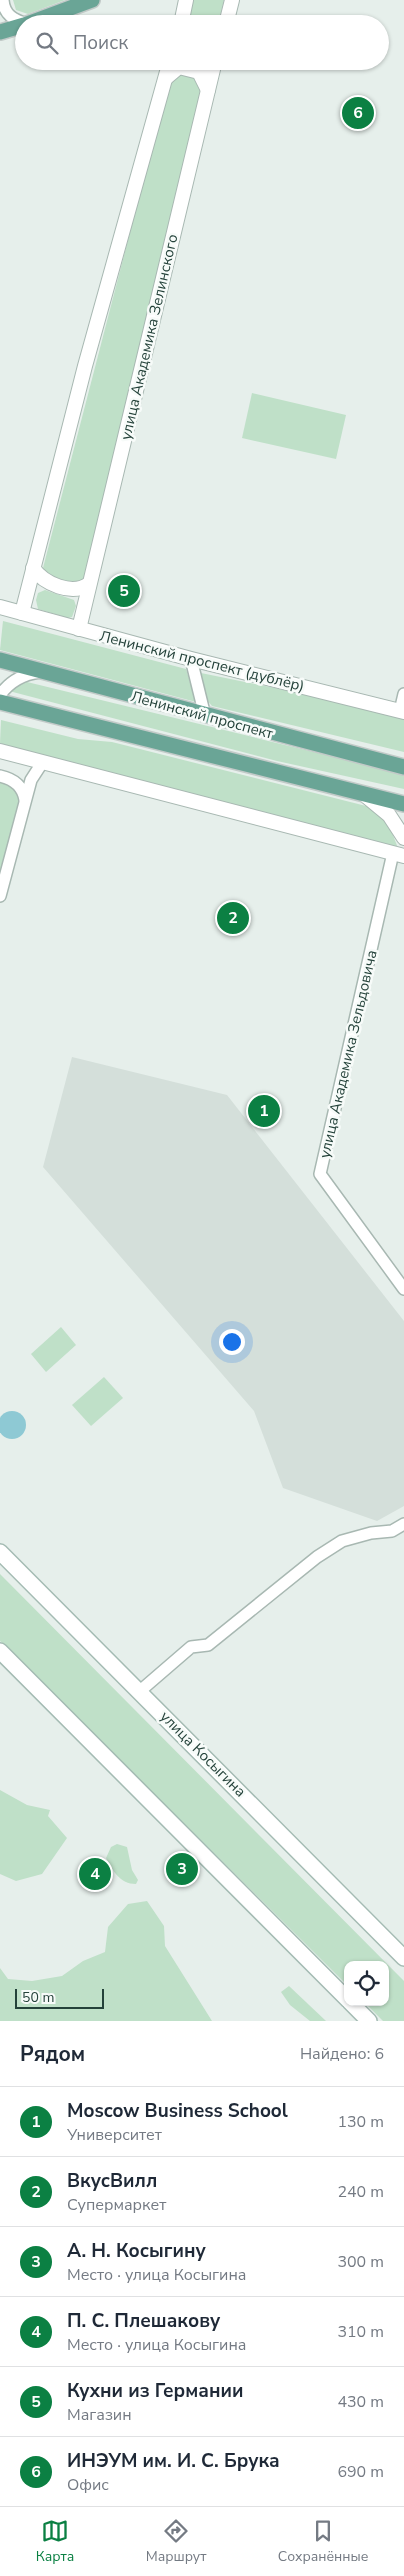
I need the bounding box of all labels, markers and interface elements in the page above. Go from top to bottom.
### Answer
search box [15,15,389,70]
icon: search [33,29,61,57]
text: Поиск [73,30,128,56]
pin: 6 [342,94,374,132]
street label: улица Академика Зелинского [116,232,182,442]
pin: 5 [108,572,140,610]
street label: Ленинский проспект (дублёр) [97,626,307,696]
street label: Ленинский проспект [129,686,276,744]
pin: 2 [217,899,249,937]
street label: улица Академика Зельдовича [314,948,382,1160]
pin: 1 [248,1092,280,1130]
your location [219,1329,245,1355]
street label: улица Косыгина [156,1707,250,1801]
pin: 3 [166,1850,198,1888]
pin: 4 [79,1855,111,1893]
map controls [344,1961,389,2006]
button: locate [344,1961,389,2006]
scale bar [15,1986,104,2009]
text: 50 m [22,1988,54,2007]
text: Рядом [20,2040,85,2068]
text: Найдено: 6 [300,2043,384,2065]
text: Moscow Business School [67,2098,288,2124]
text: 1 [31,2111,41,2133]
text: 130 m [337,2111,384,2133]
text: Университет [67,2124,162,2146]
text: ВкусВилл [67,2168,157,2194]
text: 2 [31,2181,41,2203]
text: 240 m [337,2181,384,2203]
text: Супермаркет [67,2194,166,2216]
text: А. Н. Косыгину [67,2238,206,2264]
text: 3 [31,2251,41,2273]
text: 300 m [337,2251,384,2273]
text: Место · улица Косыгина [67,2264,246,2286]
text: П. С. Плешакову [67,2308,220,2334]
text: 4 [31,2321,41,2343]
text: 310 m [337,2321,384,2343]
text: Место · улица Косыгина [67,2334,246,2356]
text: Кухни из Германии [67,2378,243,2404]
text: 5 [31,2391,41,2413]
text: 430 m [337,2391,384,2413]
text: Магазин [67,2404,132,2426]
text: ИНЭУМ им. И. С. Брука [67,2448,280,2474]
text: 6 [31,2461,41,2483]
text: 690 m [337,2461,384,2483]
text: Офис [67,2474,109,2496]
tab: Карта [36,2517,74,2566]
tab: Маршрут [146,2517,206,2566]
tab: Сохранённые [278,2517,368,2566]

